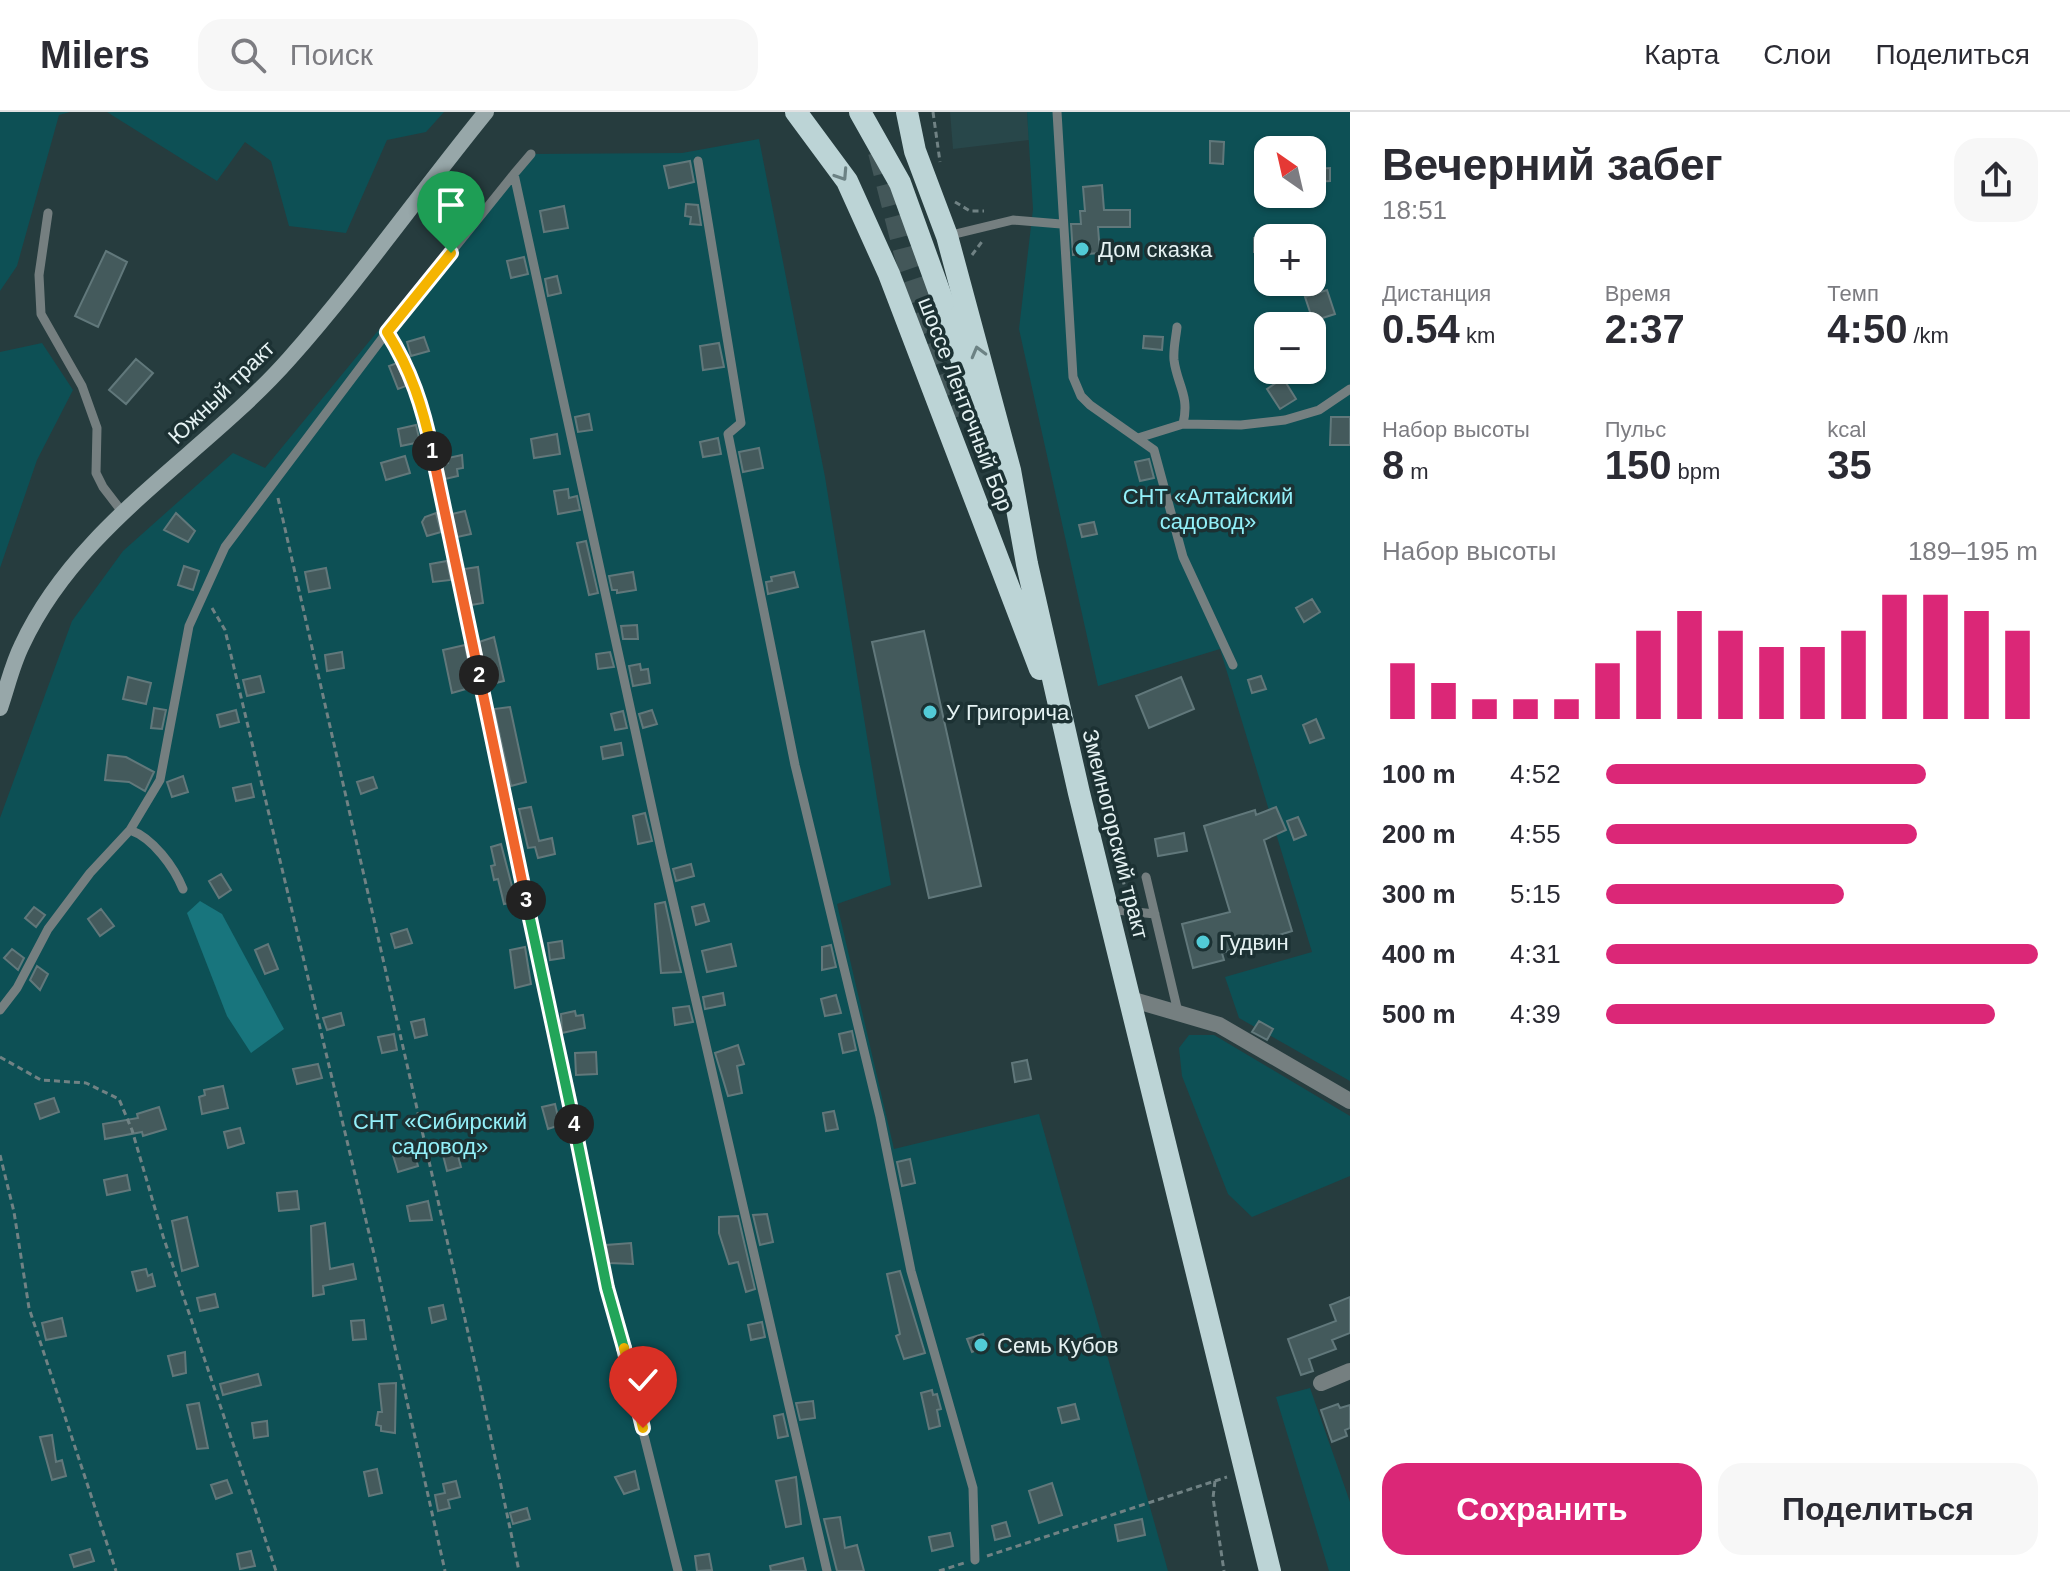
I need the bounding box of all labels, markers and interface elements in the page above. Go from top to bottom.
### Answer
search box [198,19,758,91]
icon: search [226,33,270,77]
text: Milers [40,34,150,76]
text: Поиск [290,38,373,71]
text: Карта [1644,39,1719,70]
text: Слои [1763,39,1831,70]
text: Поделиться [1875,39,2030,70]
north arrow [1254,136,1326,208]
map controls [1254,136,1326,384]
button: share [1954,138,2038,222]
text: Вечерний забег [1382,140,1723,189]
one-way arrow [833,166,848,180]
pin [417,171,485,253]
icon: arrive [429,183,473,227]
text: 18:51 [1382,195,1447,225]
button: + [1254,224,1326,296]
place label: Дом сказка [1098,237,1213,262]
marker: Дом сказка [1073,240,1091,258]
text: Дистанция [1382,281,1491,306]
text: Время [1605,281,1671,306]
text: Темп [1827,281,1879,306]
street label: шоссе Ленточный Бор [913,294,1018,515]
text: 0.54 [1382,307,1460,351]
text: 2:37 [1605,307,1685,351]
text: 4:50 [1827,307,1907,351]
button: − [1254,312,1326,384]
text: km [1460,323,1495,348]
text: /km [1907,323,1949,348]
street label: Южный тракт [163,336,280,449]
one-way arrow [971,345,988,359]
text: Набор высоты [1382,417,1530,442]
text: Пульс [1605,417,1666,442]
text: kcal [1827,417,1866,442]
pin: 1 [412,431,452,471]
text: 1 [426,438,438,463]
text: 8 [1382,443,1404,487]
text: 150 [1605,443,1671,487]
text: 35 [1827,443,1872,487]
text: m [1404,459,1429,484]
text: bpm [1671,459,1720,484]
park label: СНТ «Алтайский садовод» [1123,484,1293,534]
text: Набор высоты [1382,536,1557,566]
text: 189–195 m [1908,536,2038,566]
pin: 2 [459,655,499,695]
text: 2 [473,662,485,687]
place label: У Григорича [946,700,1070,725]
marker: У Григорича [921,703,939,721]
street label: Змеиногорский тракт [1077,727,1154,942]
text: 100 m [1382,759,1456,789]
text: 4:52 [1510,759,1561,789]
text: 200 m [1382,819,1456,849]
text: 4:55 [1510,819,1561,849]
text: 300 m [1382,879,1456,909]
text: 5:15 [1510,879,1561,909]
pin: 3 [506,880,546,920]
text: 3 [520,887,532,912]
place label: Гудвин [1219,930,1289,955]
marker: Гудвин [1194,933,1212,951]
text: 400 m [1382,939,1456,969]
text: 4:31 [1510,939,1561,969]
text: 500 m [1382,999,1456,1029]
text: 4:39 [1510,999,1561,1029]
pin: 4 [554,1104,594,1144]
park label: СНТ «Сибирский садовод» [353,1109,527,1159]
text: 4 [568,1111,580,1136]
place label: Семь Кубов [997,1333,1118,1358]
marker: Семь Кубов [972,1336,990,1354]
pin [609,1346,677,1428]
icon: check [621,1358,665,1402]
button: Сохранить [1382,1463,1702,1555]
button: Поделиться [1718,1463,2038,1555]

